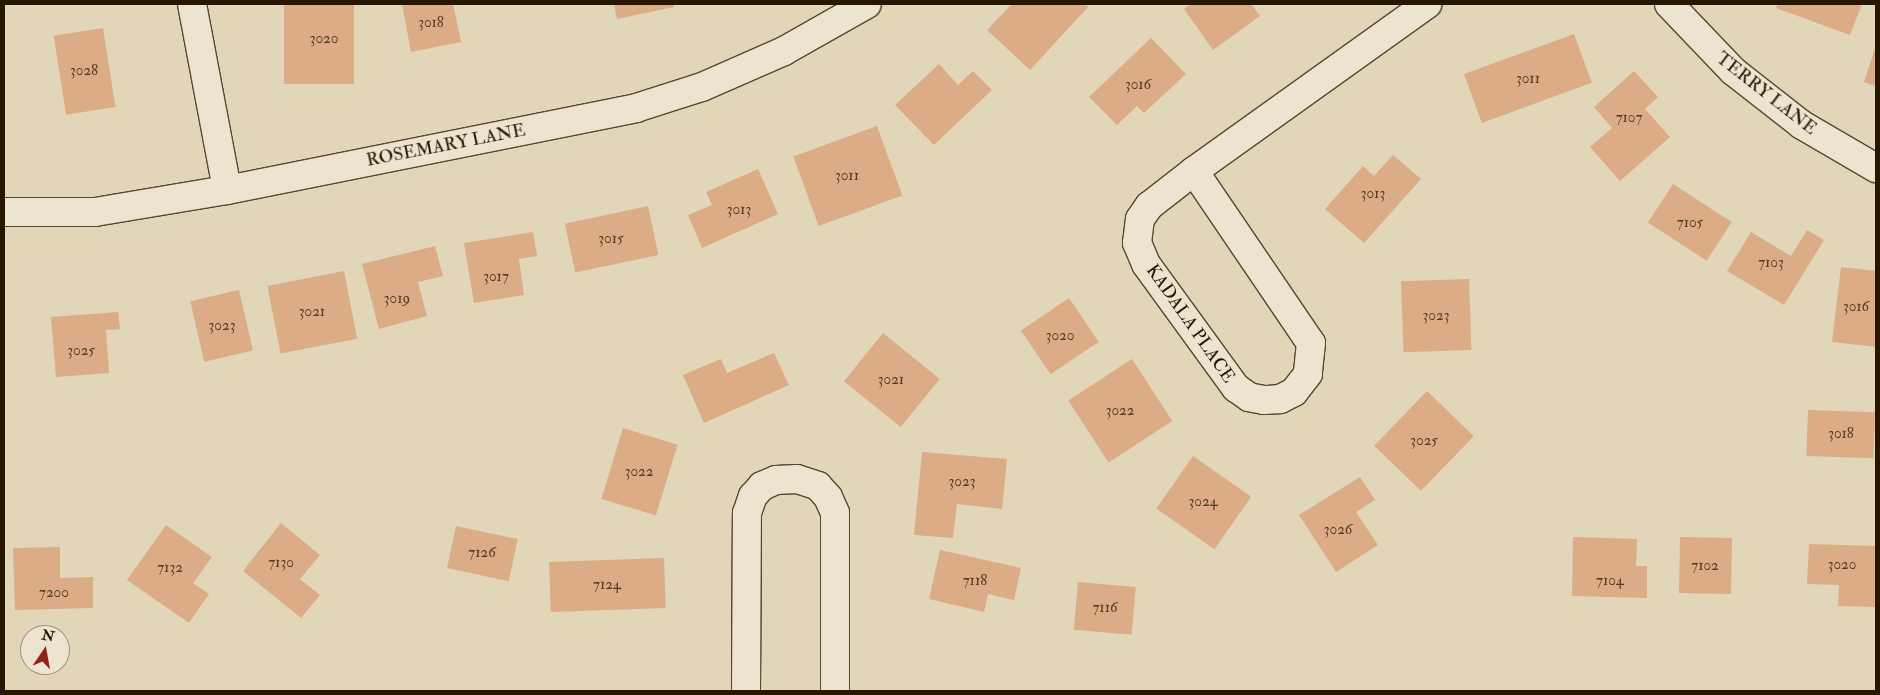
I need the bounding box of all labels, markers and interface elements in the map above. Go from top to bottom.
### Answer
house number: 3018 [418,14,444,32]
house number: 3020 [310,30,338,48]
street label: TERRY LANE [1711,48,1821,140]
house number: 3028 [70,62,98,80]
house number: 3011 [1516,70,1540,88]
house number: 3016 [1125,76,1151,94]
house number: 7107 [1616,109,1642,127]
street label: ROSEMARY LANE [365,120,527,172]
house number: 3011 [835,167,859,185]
house number: 3013 [1361,185,1385,203]
house number: 3013 [727,201,751,219]
house number: 7105 [1677,214,1703,232]
house number: 3015 [598,230,624,248]
house number: 7103 [1758,254,1784,272]
street label: KADALA PLACE [1141,261,1239,387]
house number: 3017 [483,268,509,286]
house number: 3019 [384,290,410,308]
house number: 3016 [1843,298,1869,316]
house number: 3021 [299,303,325,321]
house number: 3023 [1423,307,1449,325]
house number: 3023 [209,317,235,335]
house number: 3020 [1046,327,1074,345]
house number: 3025 [67,342,95,360]
house number: 3021 [878,371,904,389]
house number: 3022 [1106,402,1134,420]
house number: 3018 [1828,425,1854,443]
house number: 3025 [1410,432,1438,450]
house number: 3022 [625,463,653,481]
house number: 3023 [949,473,975,491]
house number: 3024 [1188,493,1218,511]
house number: 3026 [1324,521,1352,539]
house number: 7126 [468,544,496,562]
house number: 7130 [268,554,294,572]
house number: 3020 [1828,556,1856,574]
house number: 7102 [1691,557,1719,575]
house number: 7132 [157,559,183,577]
house number: 7118 [963,572,987,590]
house number: 7104 [1596,572,1624,590]
house number: 7124 [593,576,621,594]
house number: 7200 [39,584,69,602]
house number: 7116 [1092,599,1118,617]
north arrow [20,625,70,675]
text: N [40,626,56,645]

